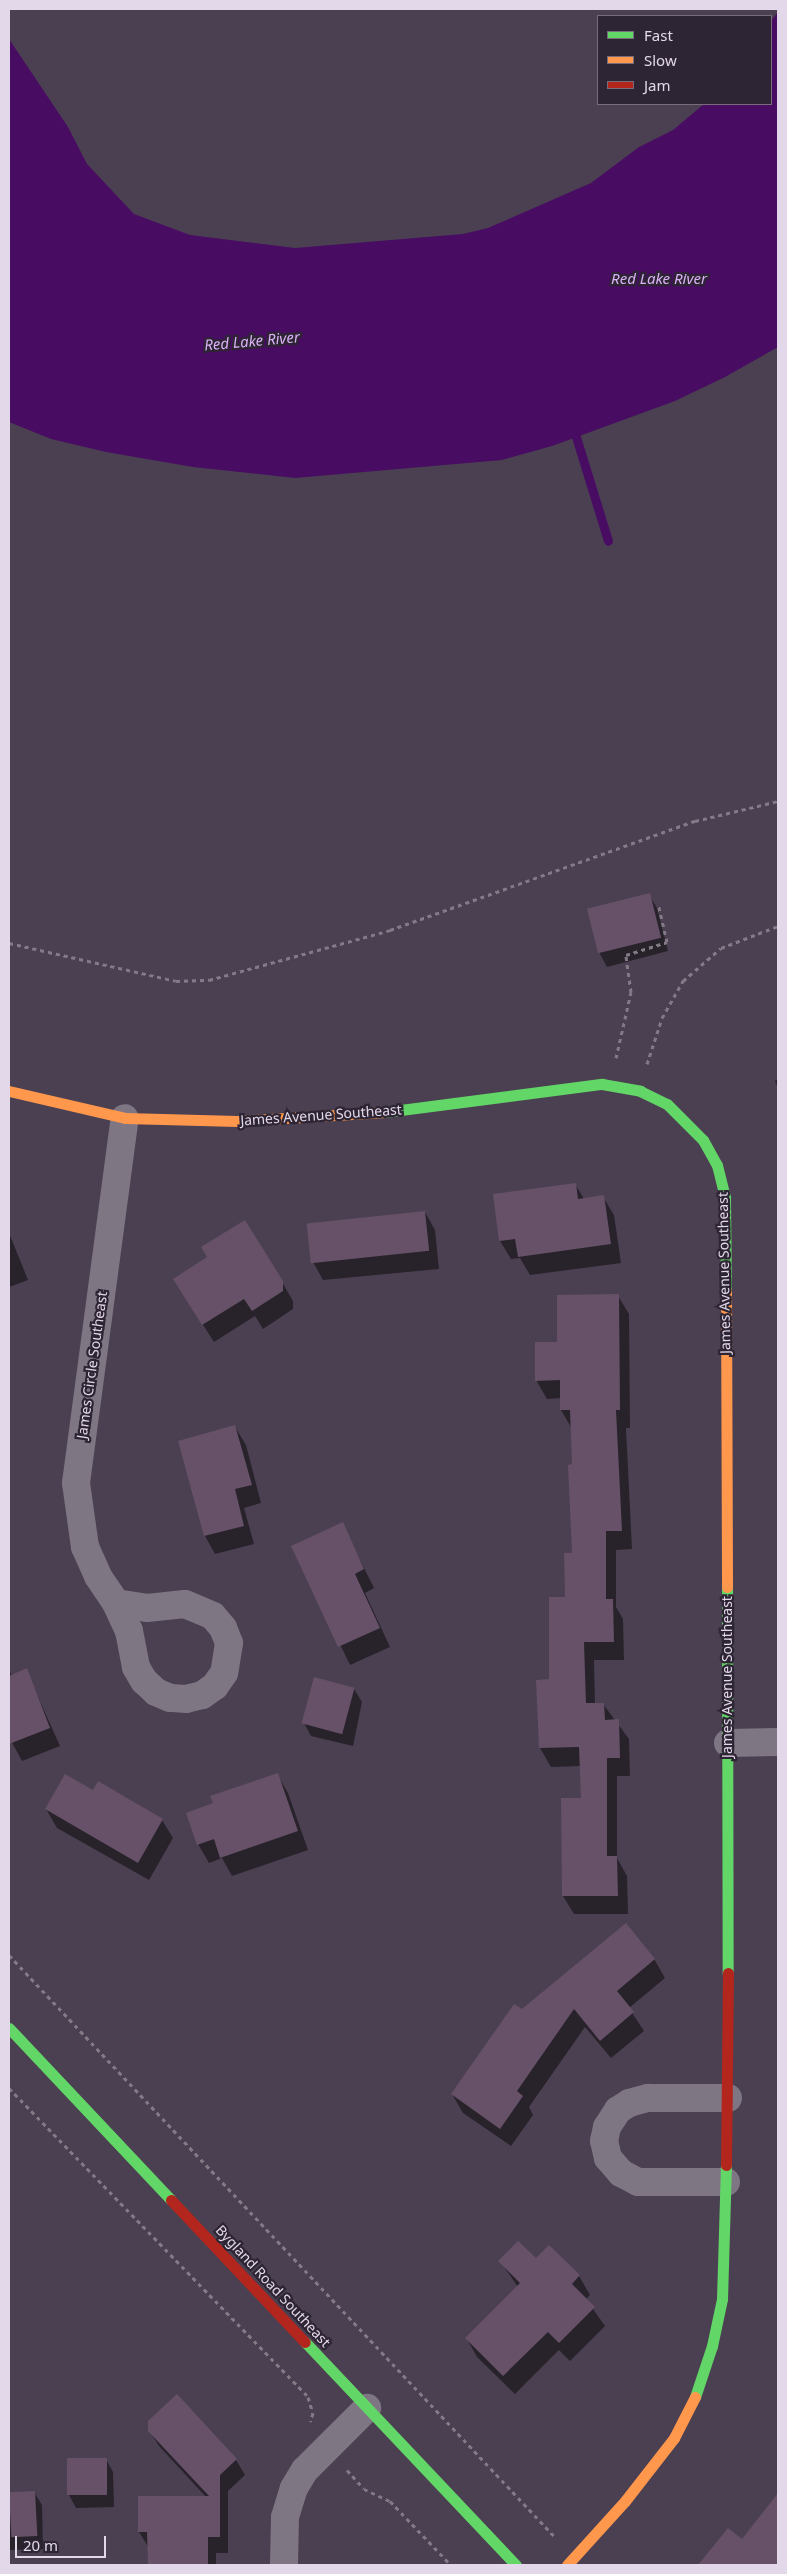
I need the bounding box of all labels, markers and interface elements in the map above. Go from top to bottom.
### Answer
legend [597,15,772,105]
text: Fast [644,25,673,45]
text: Slow [644,50,677,70]
text: Jam [644,75,671,95]
water label: Red Lake River [611,270,707,288]
water label: Red Lake River [204,328,300,354]
street label: James Avenue Southeast [240,1101,402,1129]
street label: James Avenue Southeast [714,1192,734,1354]
street label: James Circle Southeast [73,1290,111,1440]
street label: James Avenue Southeast [719,1596,735,1758]
street label: Bygland Road Southeast [212,2222,334,2350]
scale bar [18,2526,109,2558]
text: 20 m [23,2535,58,2555]

